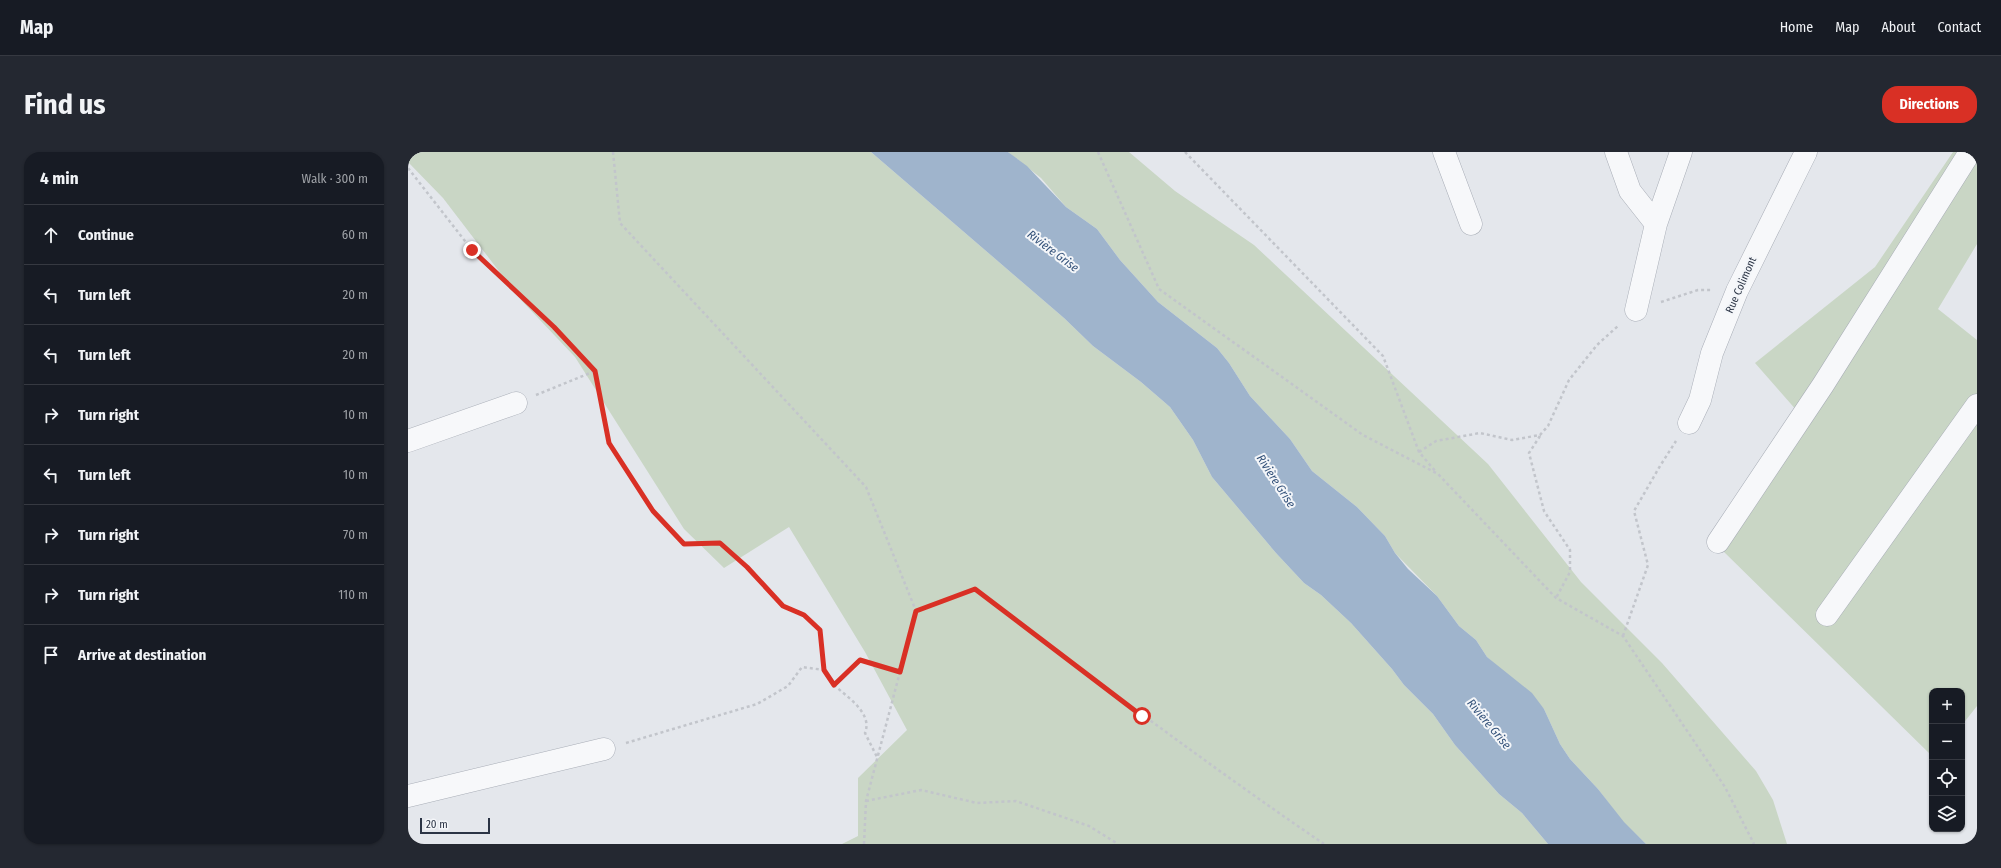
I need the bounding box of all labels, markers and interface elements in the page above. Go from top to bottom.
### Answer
text: Map [20,16,53,39]
text: Home [1780,19,1813,36]
text: Map [1835,19,1859,36]
text: About [1881,19,1916,36]
text: Contact [1938,19,1981,36]
button: Directions [1882,86,1977,123]
text: Find us [24,88,106,121]
text: 4 min [40,168,79,189]
text: Walk · 300 m [302,171,368,186]
icon: ahead [40,224,62,246]
text: Continue [78,226,134,244]
text: 60 m [342,227,368,242]
water label: Rivière Grise [1025,227,1082,275]
route end [463,241,481,259]
street label: Rue Colimont [1723,254,1759,315]
icon: left [40,284,62,306]
text: Turn left [78,286,131,304]
text: 20 m [342,287,368,302]
icon: left [40,344,62,366]
text: Turn left [78,346,131,364]
text: 20 m [342,347,368,362]
icon: right [40,404,62,426]
text: Turn right [78,406,139,424]
text: 10 m [343,407,368,422]
water label: Rivière Grise [1254,452,1299,510]
icon: left [40,464,62,486]
text: Turn left [78,466,131,484]
text: 10 m [343,467,368,482]
icon: right [40,524,62,546]
text: Turn right [78,526,139,544]
text: 70 m [343,527,368,542]
icon: right [40,584,62,606]
text: Turn right [78,586,139,604]
text: 110 m [338,587,368,602]
icon: arrive [40,644,62,666]
text: Arrive at destination [78,646,206,664]
map controls [1929,688,1965,832]
button: + [1929,688,1965,724]
water label: Rivière Grise [1464,696,1514,752]
route start [1133,707,1151,725]
button: − [1929,724,1965,760]
button: locate [1929,760,1965,796]
button: layers [1929,796,1965,832]
scale bar [420,816,490,835]
text: 20 m [426,818,448,831]

